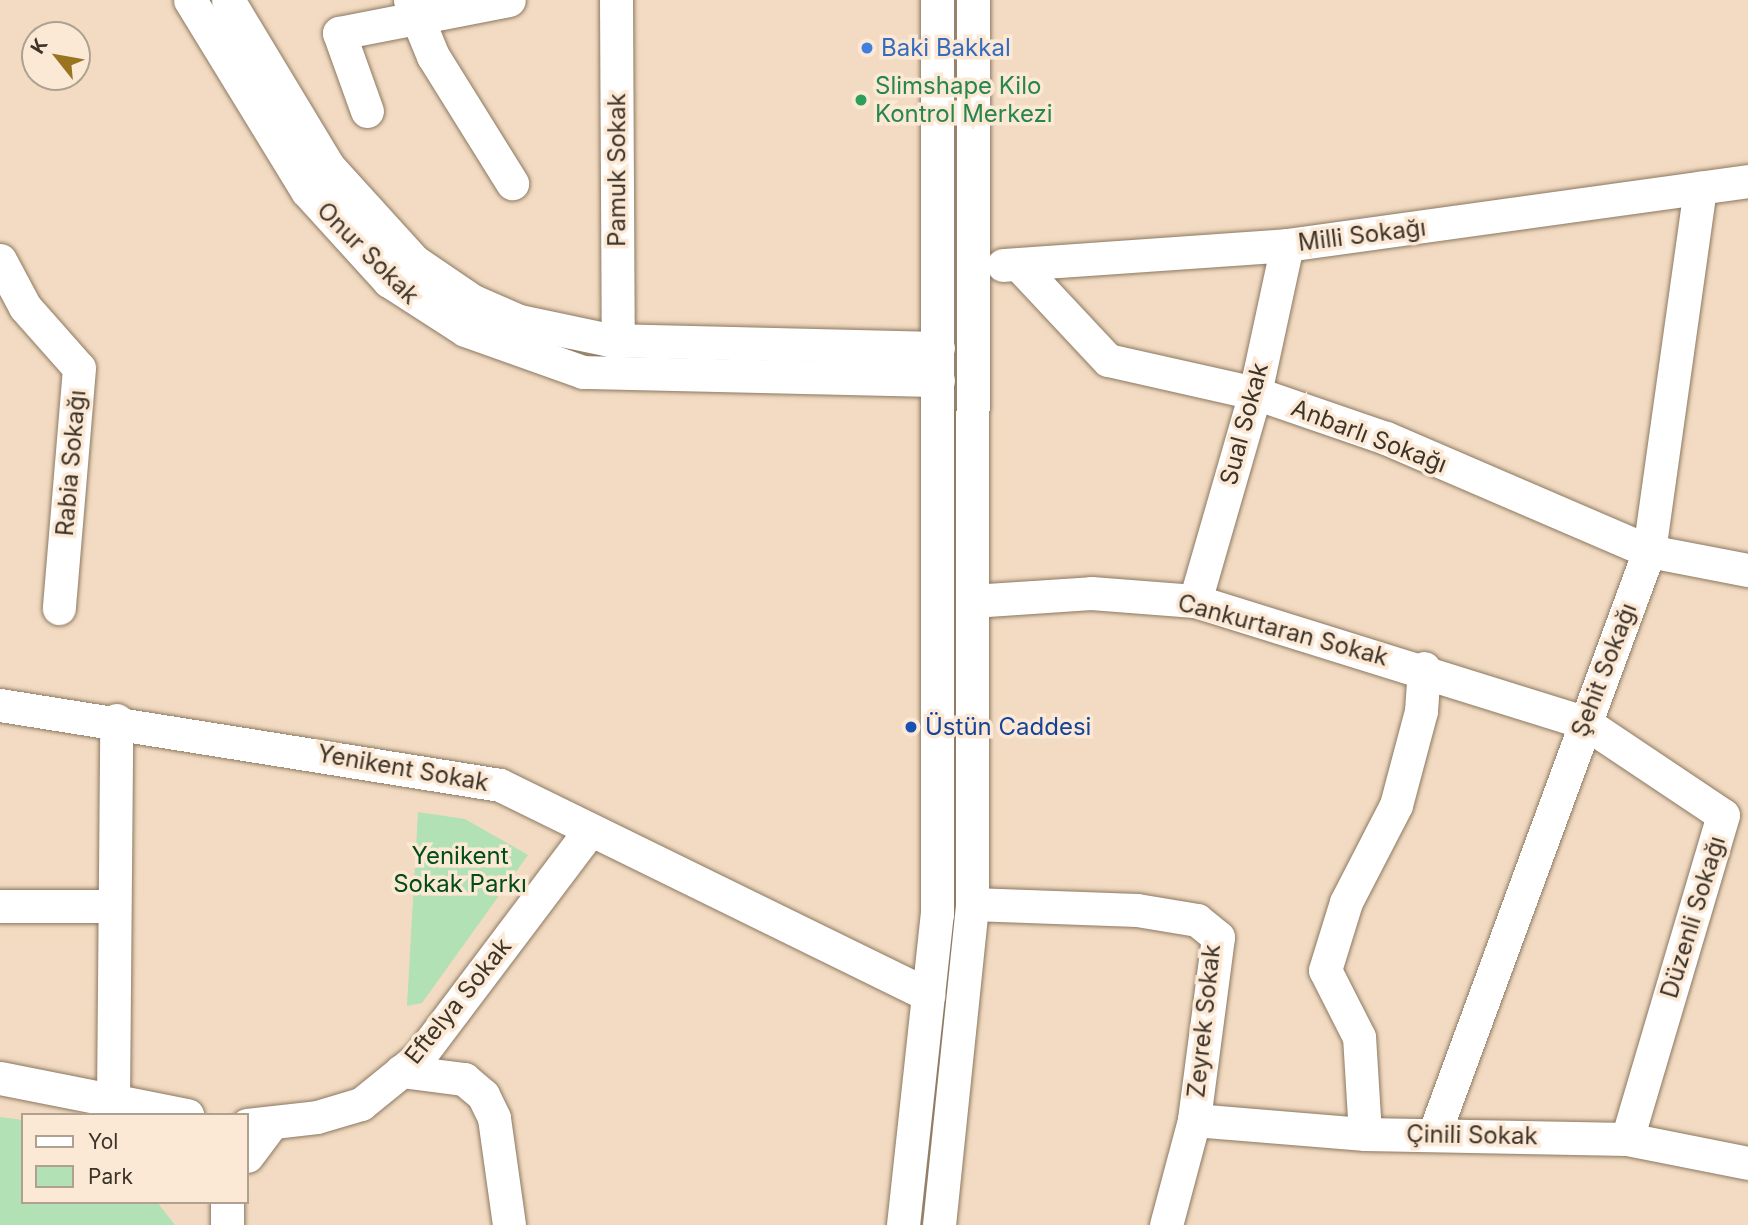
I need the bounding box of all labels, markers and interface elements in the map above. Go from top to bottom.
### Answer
north arrow [21,21,91,91]
text: K [26,34,53,58]
place label: Baki Bakkal [881,34,1011,62]
marker: Baki Bakkal [859,40,875,56]
place label: Slimshape Kilo Kontrol Merkezi [875,72,1053,128]
marker: Slimshape Kilo Kontrol Merkezi [853,92,869,108]
street label: Pamuk Sokak [603,93,631,247]
street label: Onur Sokak [311,196,425,310]
street label: Milli Sokağı [1296,213,1428,257]
street label: Sual Sokak [1214,360,1274,488]
street label: Rabia Sokağı [50,389,92,537]
street label: Anbarlı Sokağı [1287,393,1451,479]
street label: Cankurtaran Sokak [1175,588,1391,672]
street label: Şehit Sokağı [1565,599,1643,741]
place label: Üstün Caddesi [925,713,1091,741]
marker: Üstün Caddesi [903,719,919,735]
street label: Yenikent Sokak [315,739,491,797]
street label: Düzenli Sokağı [1655,832,1731,1002]
park label: Yenikent Sokak Parkı [393,842,527,898]
street label: Eftelya Sokak [399,932,517,1070]
street label: Zeyrek Sokak [1182,943,1226,1099]
legend [21,1113,248,1204]
street label: Çinili Sokak [1406,1119,1538,1151]
text: Yol [88,1129,118,1154]
text: Park [88,1164,133,1189]

